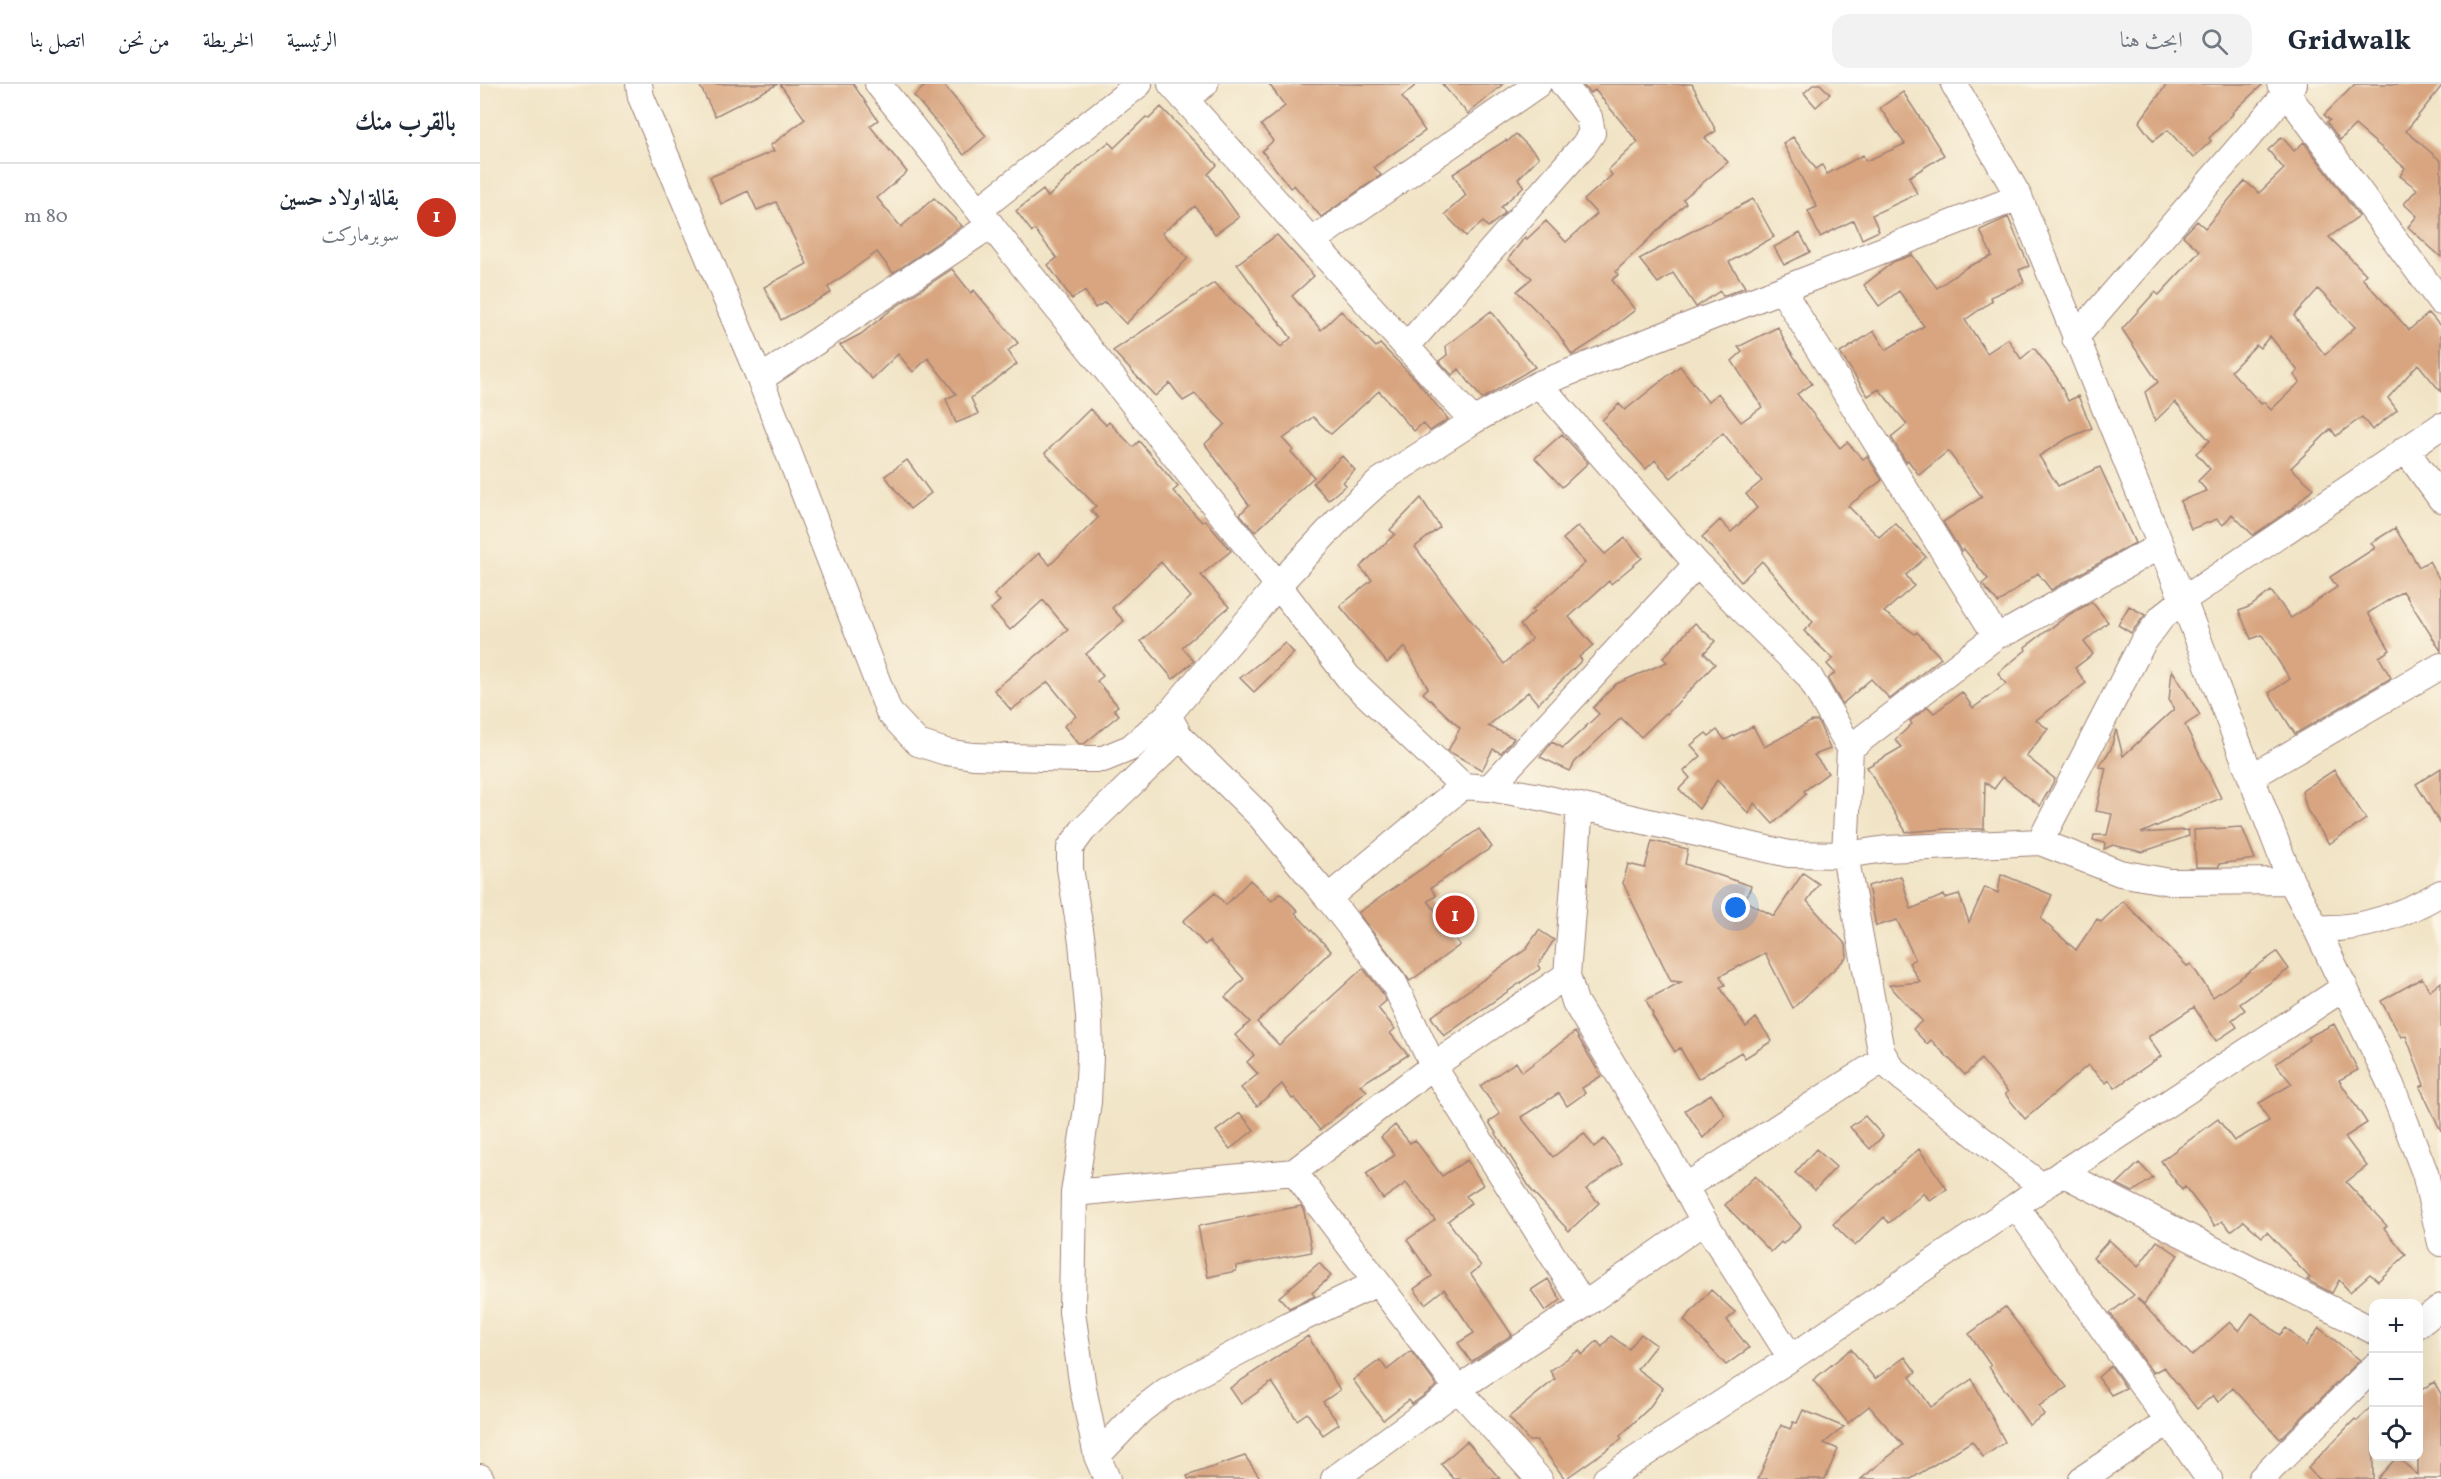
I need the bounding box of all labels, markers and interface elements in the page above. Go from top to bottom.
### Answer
search box [1832,14,2252,68]
text: Gridwalk [2288,22,2411,61]
icon: search [2198,25,2231,58]
text: ابحث هنا [2120,26,2183,57]
text: اتصل بنا [30,27,85,56]
text: من نحن [118,27,170,56]
text: الخريطة [203,27,254,56]
text: الرئيسية [287,27,337,56]
text: بالقرب منك [355,105,456,141]
text: بقالة اولاد حسين [279,184,399,215]
text: 80 m [24,203,68,231]
text: 1 [432,203,441,231]
text: سوبرماركت [321,222,399,250]
pin: 1 [1436,892,1474,938]
your location [1721,893,1750,922]
map controls [2369,1299,2423,1461]
button: + [2369,1299,2423,1353]
button: − [2369,1353,2423,1407]
button: locate [2369,1407,2423,1461]

